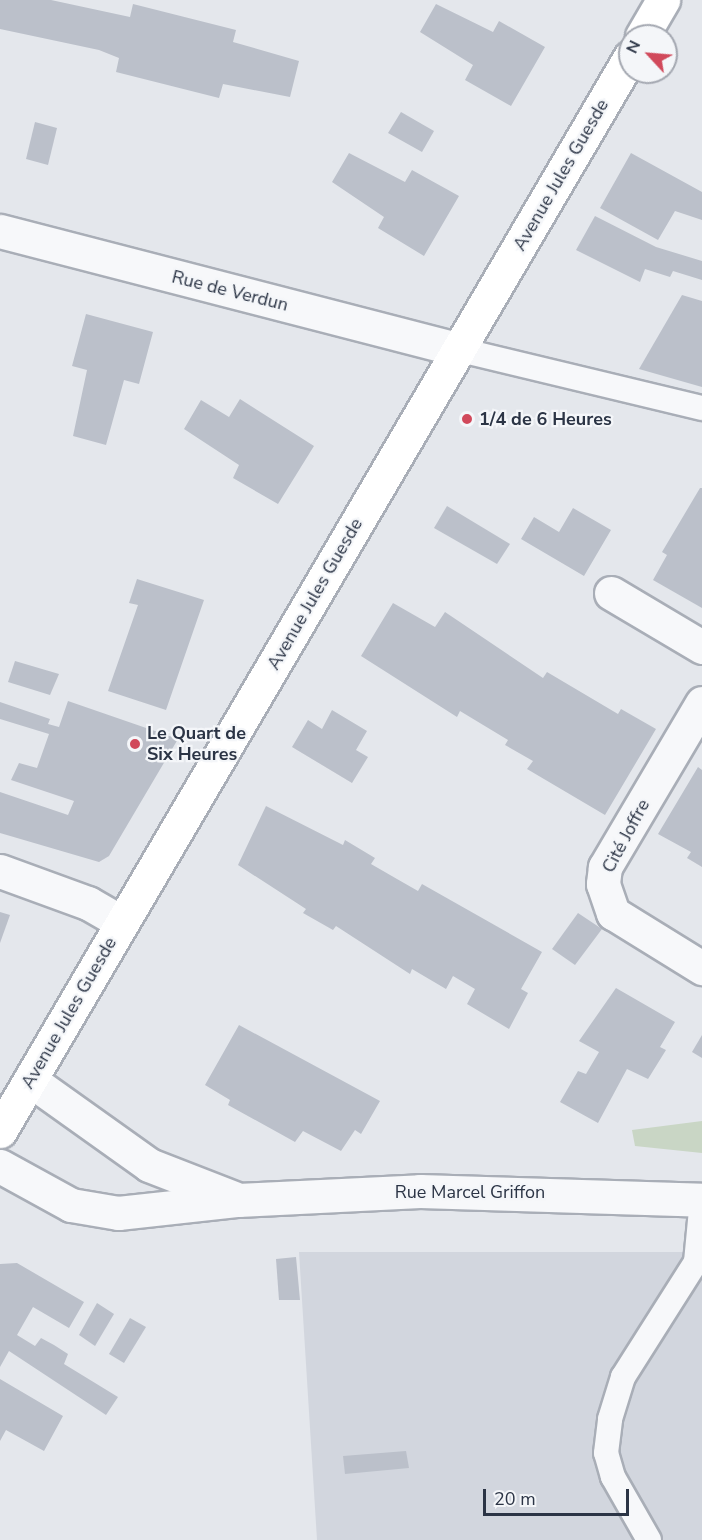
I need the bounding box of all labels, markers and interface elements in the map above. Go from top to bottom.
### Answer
north arrow [618,24,678,84]
text: N [621,37,646,57]
street label: Avenue Jules Guesde [509,95,613,255]
street label: Rue de Verdun [170,266,290,316]
place label: 1/4 de 6 Heures [479,408,612,430]
marker: 1/4 de 6 Heures [460,412,474,426]
street label: Avenue Jules Guesde [263,514,367,674]
place label: Le Quart de Six Heures [147,723,246,766]
marker: Le Quart de Six Heures [128,737,142,751]
street label: Cité Joffre [598,796,654,876]
street label: Avenue Jules Guesde [17,933,121,1093]
street label: Rue Marcel Griffon [395,1181,545,1203]
scale bar [486,1477,632,1515]
text: 20 m [494,1487,536,1511]

